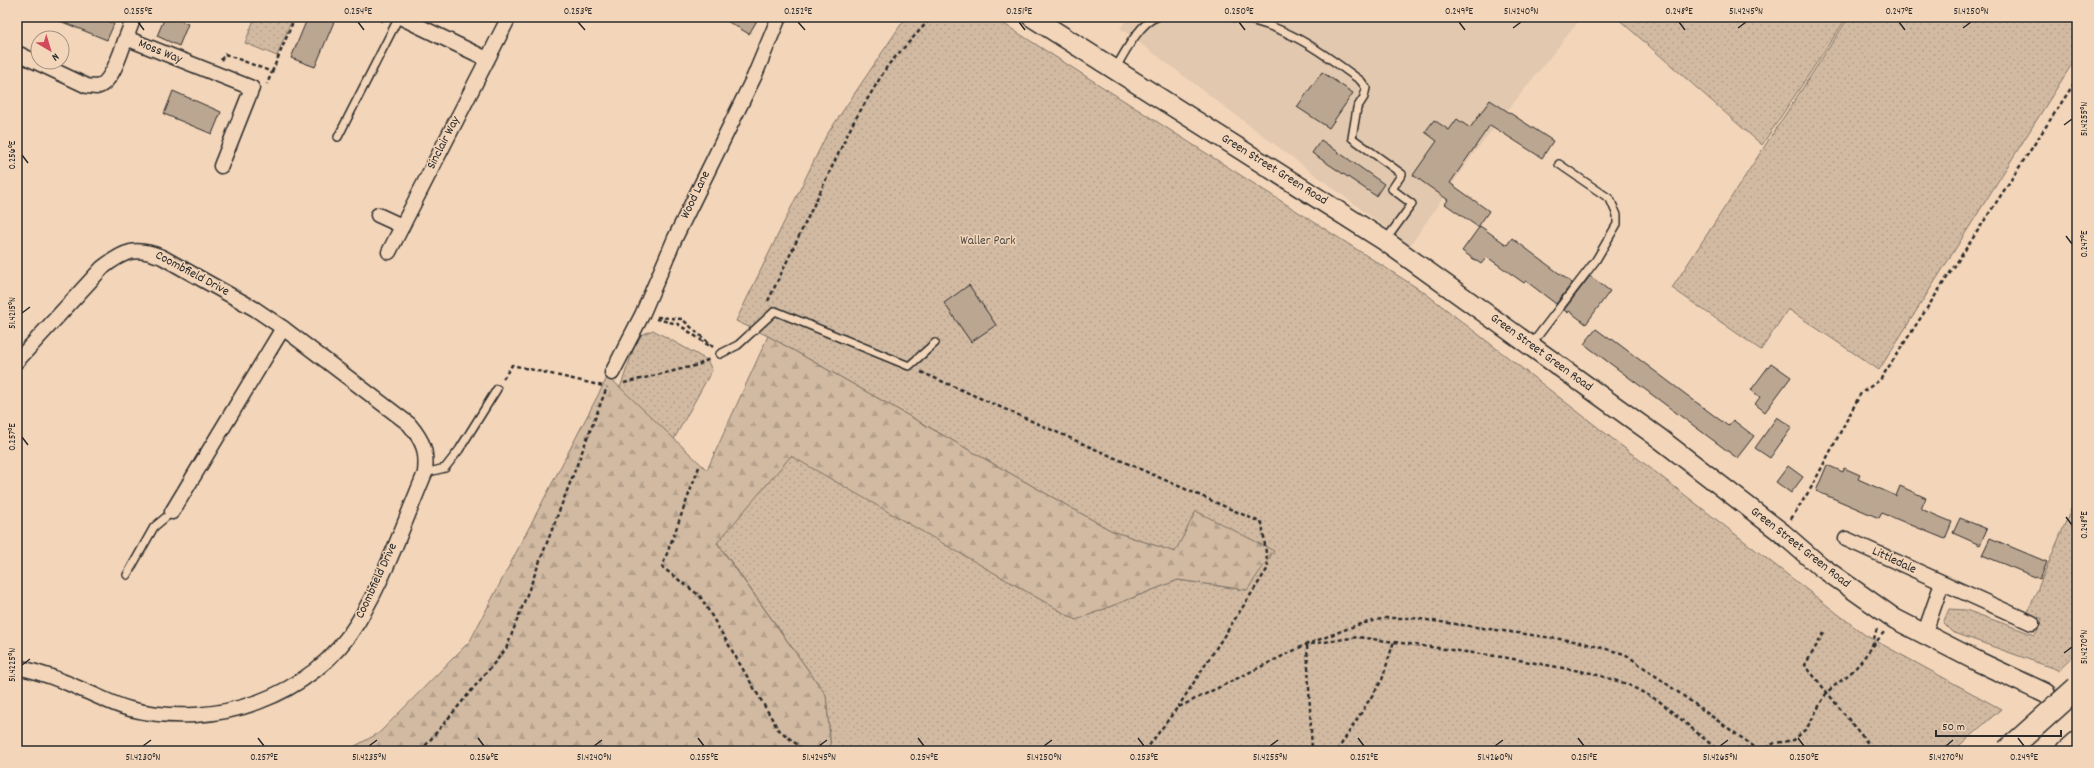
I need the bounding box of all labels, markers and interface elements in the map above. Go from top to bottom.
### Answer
text: 0.255°E [124,5,153,19]
text: 0.254°E [344,5,372,19]
text: 0.253°E [564,5,593,19]
text: 0.252°E [784,5,813,19]
text: 0.251°E [1006,5,1032,19]
text: 0.250°E [1224,5,1254,19]
text: 0.249°E [1445,5,1473,19]
text: 51.4240°N [1504,5,1538,19]
text: 0.248°E [1665,5,1693,19]
text: 51.4245°N [1729,5,1763,19]
text: 0.247°E [1885,5,1913,19]
text: 51.4250°N [1953,5,1989,19]
north arrow [30,30,70,70]
street label: Moss Way [135,35,186,70]
text: N [47,48,62,65]
text: 51.4255°N [2078,102,2092,136]
street label: Sinclair Way [422,112,466,173]
street label: Green Street Green Road [1217,129,1331,211]
text: 0.256°E [6,140,20,169]
street label: Wood Lane [676,168,716,222]
text: 0.247°E [2078,230,2092,258]
park label: Waller Park [960,232,1016,251]
street label: Coombfield Drive [152,246,233,302]
text: 51.4215°N [6,297,20,329]
street label: Green Street Green Road [1486,309,1596,397]
text: 0.257°E [6,423,20,451]
street label: Green Street Green Road [1746,503,1854,593]
text: 0.248°E [2078,511,2092,539]
street label: Coombfield Drive [351,540,403,622]
street label: Littledale [1869,542,1920,580]
text: 51.4270°N [2078,630,2092,664]
text: 51.4225°N [6,648,20,682]
scale bar [1936,712,2061,738]
text: 50 m [1942,719,1965,736]
text: 51.4230°N [125,751,161,765]
text: 0.257°E [250,751,278,765]
text: 51.4235°N [352,751,386,765]
text: 0.256°E [470,751,499,765]
text: 51.4240°N [577,751,611,765]
text: 0.255°E [690,751,719,765]
text: 51.4245°N [802,751,836,765]
text: 0.254°E [910,751,938,765]
text: 51.4250°N [1026,751,1062,765]
text: 0.253°E [1130,751,1159,765]
text: 51.4255°N [1253,751,1287,765]
text: 0.252°E [1350,751,1379,765]
text: 51.4260°N [1477,751,1513,765]
text: 0.251°E [1571,751,1597,765]
text: 51.4265°N [1703,751,1737,765]
text: 0.250°E [1789,751,1819,765]
text: 51.4270°N [1929,751,1963,765]
text: 0.249°E [2010,751,2038,765]

